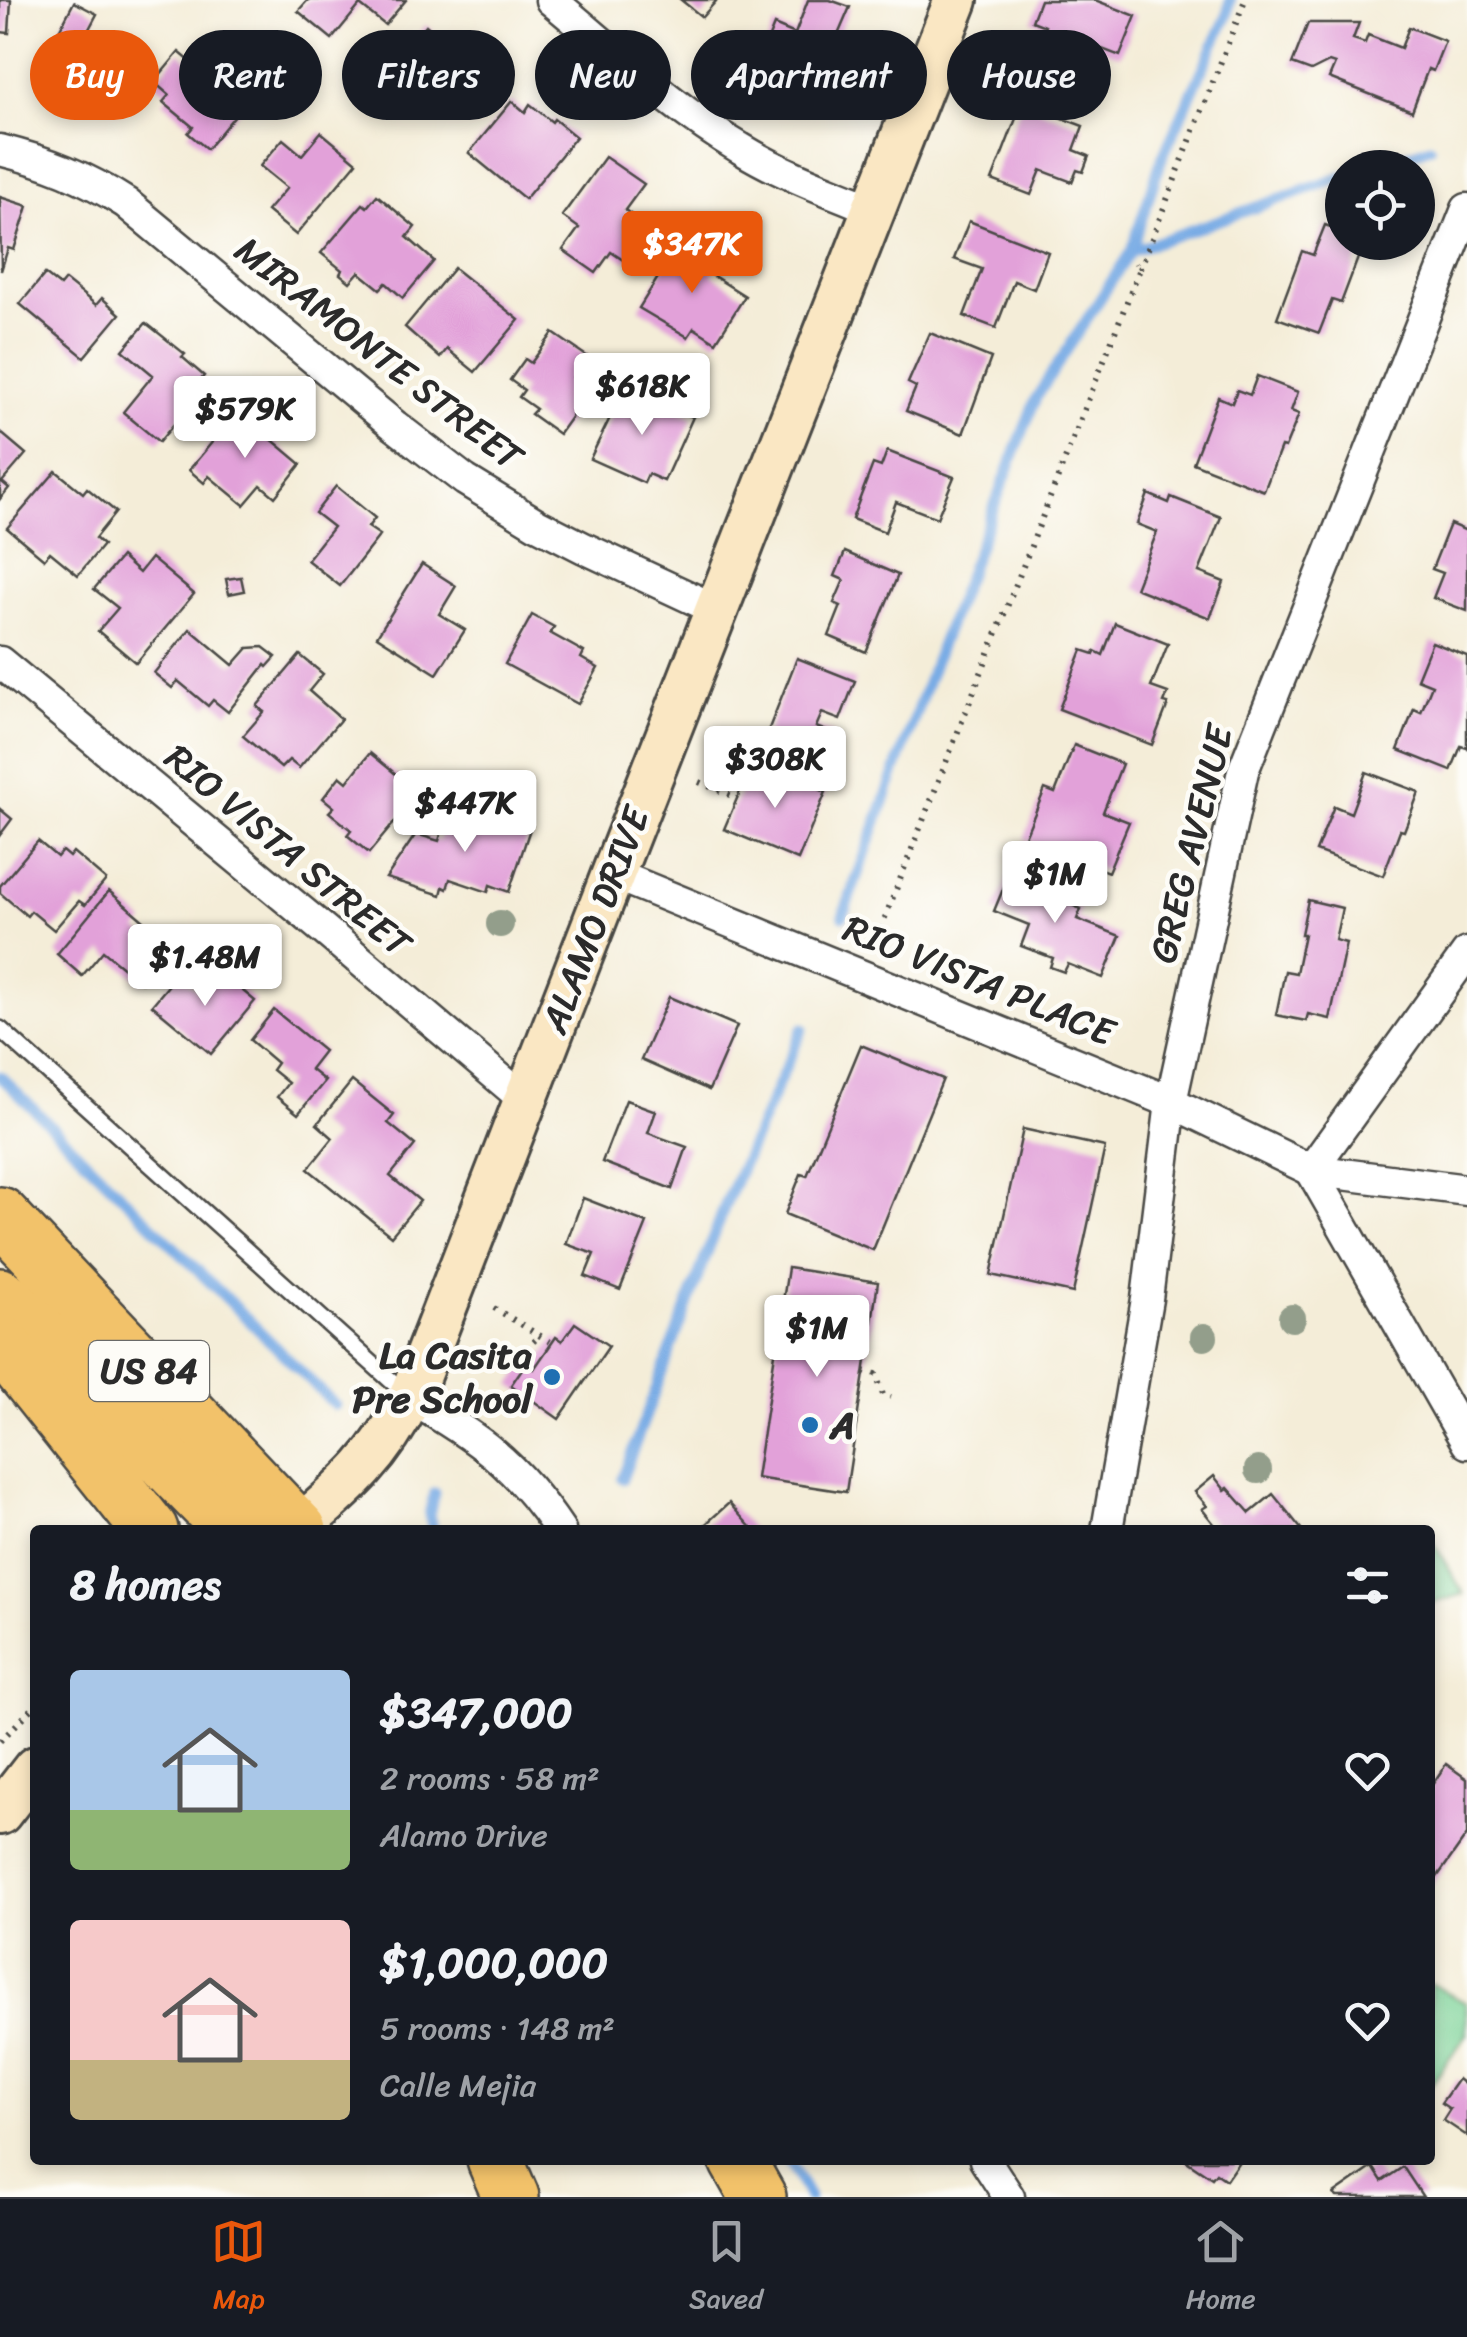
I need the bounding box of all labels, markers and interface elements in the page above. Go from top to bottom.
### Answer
chip: Buy [30,30,159,120]
chip: Rent [179,30,322,120]
chip: Filters [342,30,515,120]
chip: New [535,30,671,120]
chip: Apartment [691,30,927,120]
chip: House [947,30,1111,120]
map controls [1325,150,1435,260]
button: locate [1325,150,1435,260]
pin: $347K [622,211,762,296]
text: $347K [644,215,740,272]
street label: MIRAMONTE STREET [219,219,540,490]
pin: $618K [572,353,712,438]
text: $618K [596,357,688,414]
pin: $579K [175,376,315,461]
text: $579K [196,380,294,437]
street label: GREG AVENUE [1130,716,1254,970]
street label: RIO VISTA STREET [149,726,428,976]
pin: $308K [705,726,845,811]
text: $308K [726,730,824,787]
pin: $447K [395,770,535,855]
text: $447K [415,774,515,831]
street label: ALAMO DRIVE [521,795,670,1045]
pin: $1M [1007,841,1103,926]
text: $1M [1024,845,1086,902]
street label: RIO VISTA PLACE [833,895,1127,1066]
pin: $1.48M [124,924,286,1009]
text: $1.48M [150,928,260,985]
pin: $1M [769,1295,865,1380]
text: $1M [786,1299,848,1356]
place label: La Casita Pre School [352,1322,534,1433]
road number: US 84 [89,1341,209,1401]
marker: La Casita Pre School [541,1366,563,1388]
place label: A [828,1392,855,1459]
marker: A [799,1414,821,1436]
text: 8 homes [70,1548,221,1622]
icon: filters [1340,1558,1395,1613]
text: $347,000 [380,1676,573,1750]
icon: home [150,1710,270,1830]
icon: heart [1340,1743,1395,1798]
text: 2 rooms · 58 m² [380,1750,600,1807]
text: Alamo Drive [380,1807,548,1864]
text: $1,000,000 [380,1926,608,2000]
icon: home [150,1960,270,2080]
icon: heart [1340,1993,1395,2048]
text: 5 rooms · 148 m² [380,2000,615,2057]
text: Calle Mejia [380,2057,536,2114]
tab: Map [211,2214,266,2323]
tab: Saved [689,2214,763,2323]
tab: Home [1186,2214,1256,2323]

